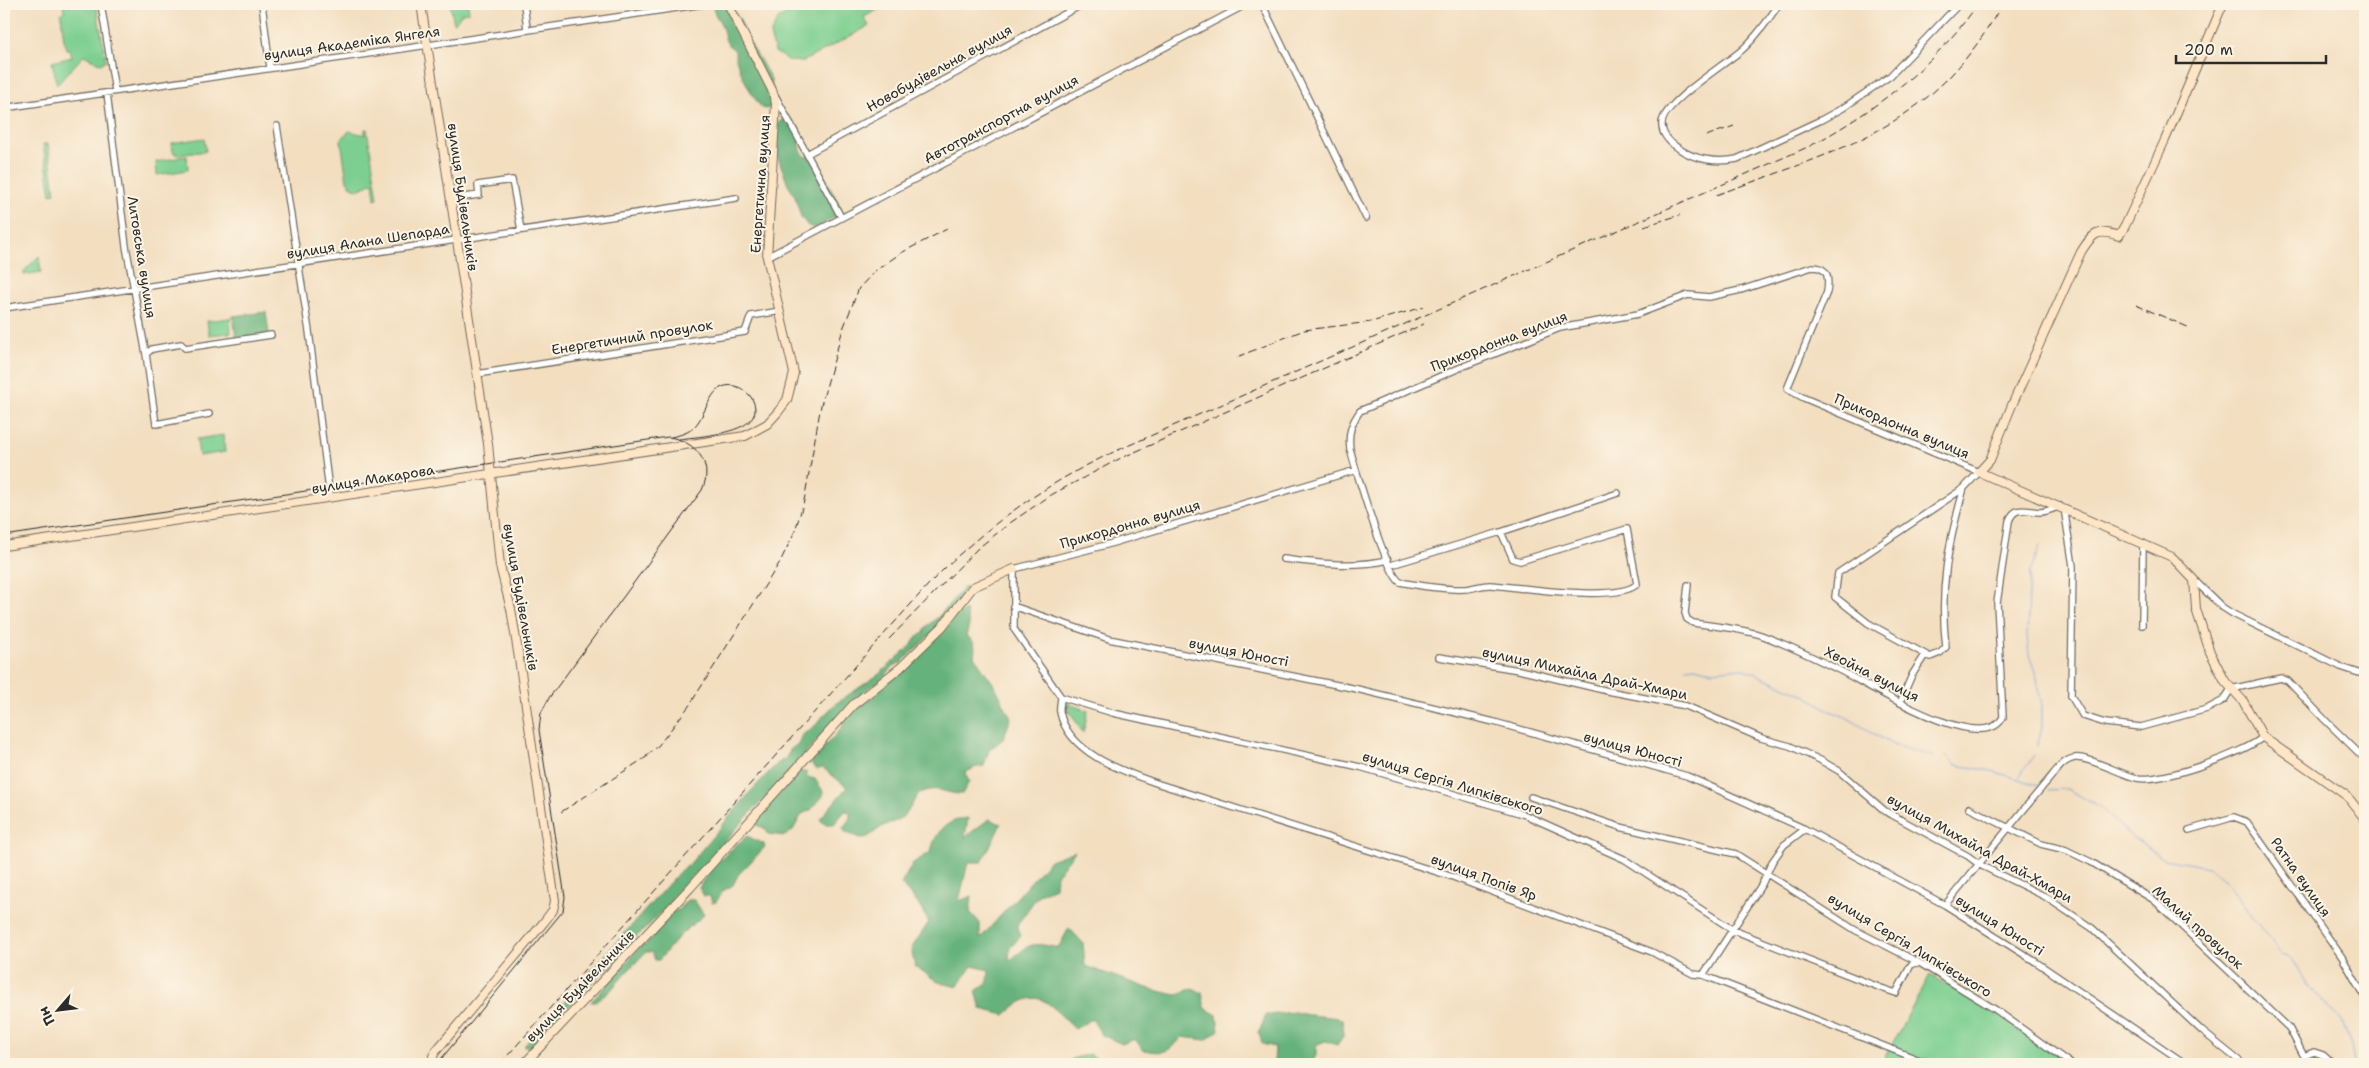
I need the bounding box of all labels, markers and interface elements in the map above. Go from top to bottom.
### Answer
street label: Новобудівельна вулиця [863,20,1015,116]
street label: вулиця Академіка Янгеля [263,22,441,64]
scale bar [2176,32,2326,64]
text: 200 m [2184,40,2233,60]
street label: Автотранспортна вулиця [921,71,1081,167]
street label: Енергетична вулиця [746,114,774,254]
street label: вулиця Будівельників [444,122,482,272]
street label: Литовська вулиця [123,194,161,320]
street label: вулиця Алана Шепарда [285,219,451,263]
street label: Прикордонна вулиця [1428,307,1570,375]
street label: Енергетичний провулок [550,315,715,359]
street label: Прикордонна вулиця [1832,389,1972,463]
street label: вулиця Макарова [310,460,436,498]
street label: Прикордонна вулиця [1058,495,1202,553]
street label: вулиця Будівельників [499,522,543,672]
street label: вулиця Юності [1188,634,1290,670]
street label: вулиця Михайла Драй-Хмари [1481,642,1689,704]
street label: Хвойна вулиця [1822,642,1922,706]
street label: вулиця Юності [1582,727,1684,771]
street label: вулиця Сергія Липківського [1360,747,1546,819]
street label: вулиця Михайла Драй-Хмари [1884,789,2076,907]
street label: Ратна вулиця [2267,834,2335,920]
street label: вулиця Попів Яр [1429,849,1540,905]
street label: Малий провулок [2149,881,2248,973]
street label: вулиця Сергія Липківського [1825,889,1995,1001]
street label: вулиця Юності [1952,891,2048,959]
street label: вулиця Будівельників [522,926,638,1046]
north arrow [32,986,82,1036]
text: Пн [34,1004,59,1028]

